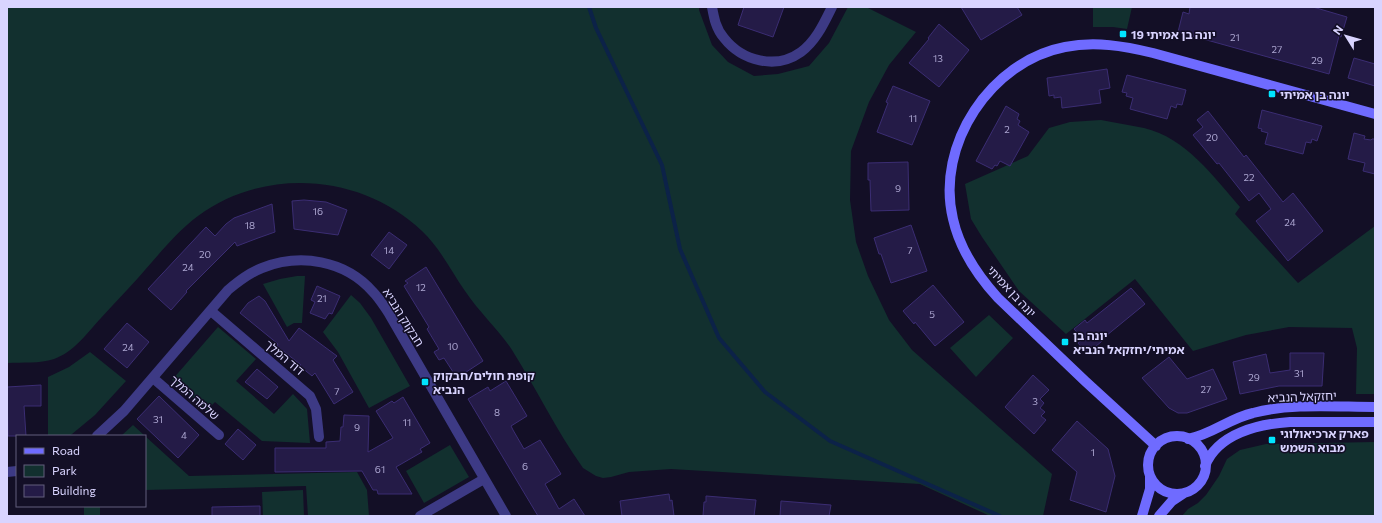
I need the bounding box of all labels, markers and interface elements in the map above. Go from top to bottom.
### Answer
north arrow [1326,16,1366,56]
text: N [1330,22,1345,37]
place label: יונה בן אמיתי 19 [1131,27,1216,41]
marker: יונה בן אמיתי 19 [1118,29,1128,39]
house number: 21 [1230,31,1240,43]
house number: 27 [1272,43,1282,55]
house number: 13 [933,52,943,64]
house number: 29 [1311,54,1323,66]
place label: יונה בן אמיתי [1280,87,1349,101]
marker: יונה בן אמיתי [1267,89,1277,99]
house number: 11 [909,112,917,124]
house number: 2 [1004,123,1010,135]
house number: 20 [1206,131,1218,143]
house number: 22 [1243,171,1255,183]
house number: 9 [895,182,901,194]
house number: 16 [313,205,323,217]
house number: 24 [1284,216,1296,228]
house number: 18 [245,219,255,231]
house number: 14 [384,244,394,256]
house number: 7 [907,244,913,256]
house number: 20 [199,248,211,260]
house number: 24 [182,261,194,273]
street label: יונה בן אמיתי [985,262,1039,320]
house number: 12 [416,281,426,293]
street label: חבקוק הנביא [381,285,427,349]
house number: 21 [317,292,327,304]
house number: 5 [929,308,935,320]
place label: יונה בן אמיתי/יחזקאל הנביא [1073,328,1185,356]
street label: דוד המלך [263,337,308,378]
marker: יונה בן אמיתי/יחזקאל הנביא [1060,337,1070,347]
house number: 10 [448,340,458,352]
house number: 24 [122,341,134,353]
house number: 31 [1294,367,1304,379]
place label: קופת חולים/חבקוק הנביא [433,368,535,396]
house number: 29 [1248,371,1260,383]
street label: שלמה המלך [168,372,222,422]
marker: קופת חולים/חבקוק הנביא [420,377,430,387]
house number: 27 [1201,383,1211,395]
house number: 7 [334,385,340,397]
street label: יחזקאל הנביא [1267,388,1337,404]
house number: 3 [1032,395,1038,407]
house number: 8 [494,406,500,418]
house number: 31 [153,413,163,425]
house number: 11 [403,416,411,428]
house number: 9 [354,421,360,433]
place label: פארק ארכיאולוגי מבוא השמש [1280,426,1369,454]
house number: 4 [181,429,187,441]
legend [16,435,146,507]
marker: פארק ארכיאולוגי מבוא השמש [1267,435,1277,445]
text: Road [52,443,80,457]
house number: 1 [1091,446,1095,458]
house number: 6 [522,460,528,472]
text: Park [52,463,78,477]
house number: 61 [375,463,385,475]
text: Building [52,483,96,497]

